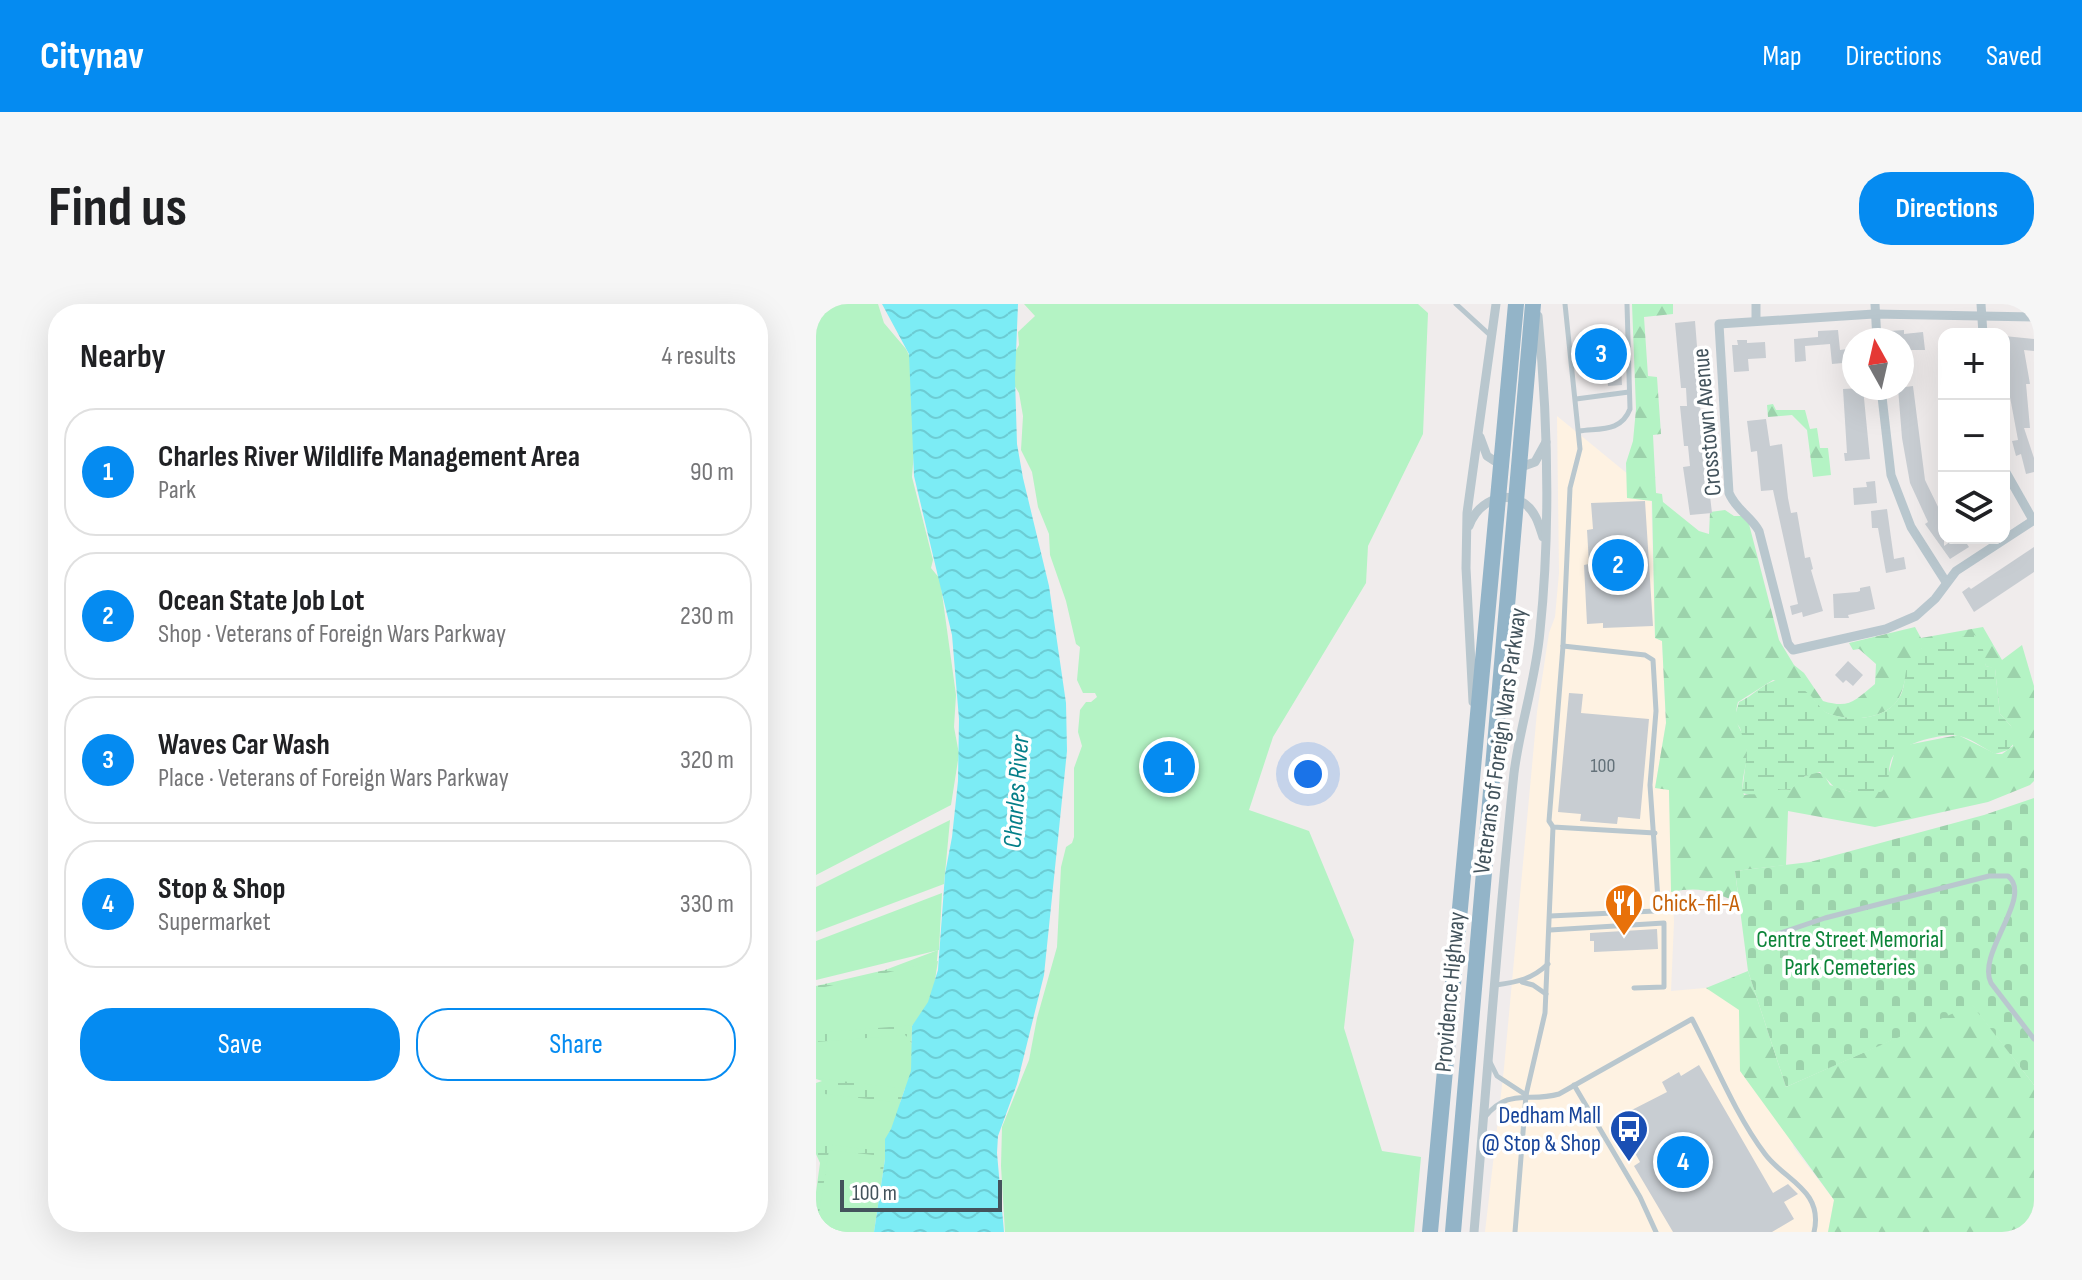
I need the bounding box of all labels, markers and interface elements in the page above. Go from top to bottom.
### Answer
text: Citynav [40,34,144,79]
text: Map [1763,40,1802,73]
text: Directions [1846,40,1942,73]
text: Saved [1986,40,2042,73]
button: Directions [1859,172,2034,245]
text: Find us [48,175,187,242]
pin: 3 [1575,324,1627,384]
north arrow [1842,328,1914,400]
map controls [1938,328,2010,544]
button: + [1938,328,2010,400]
text: Nearby [80,336,166,377]
text: 4 results [661,341,736,372]
street label: Crosstown Avenue [1686,347,1728,497]
button: − [1938,400,2010,472]
text: Charles River Wildlife Management Area [158,439,580,475]
text: 1 [103,457,113,488]
text: 90 m [690,457,734,488]
button: layers [1938,472,2010,544]
text: Park [158,475,196,506]
pin: 2 [1592,535,1644,595]
text: Ocean State Job Lot [158,583,364,619]
text: 2 [102,601,114,632]
text: 230 m [680,601,734,632]
street label: Veterans of Foreign Wars Parkway [1467,606,1533,876]
text: Shop · Veterans of Foreign Wars Parkway [158,619,506,650]
text: Waves Car Wash [158,727,330,763]
water label: Charles River [998,733,1037,849]
pin: 1 [1143,737,1195,797]
text: 3 [102,745,114,776]
text: 320 m [680,745,734,776]
your location [1288,754,1328,794]
house number: 100 [1591,754,1615,778]
text: Place · Veterans of Foreign Wars Parkway [158,763,509,794]
text: Stop & Shop [158,871,286,907]
restaurant icon: Chick-fil-A [1603,882,1645,937]
text: 4 [102,889,114,920]
text: 330 m [680,889,734,920]
place label: Chick-fil-A [1652,889,1740,918]
text: Supermarket [158,907,271,938]
street label: Providence Highway [1429,911,1471,1073]
park label: Centre Street Memorial Park Cemeteries [1756,925,1944,982]
button: Save [80,1008,400,1081]
button: Share [416,1008,736,1081]
place label: Dedham Mall @ Stop & Shop [1482,1101,1601,1158]
bus stop icon: Dedham Mall @ Stop & Shop [1608,1108,1650,1163]
pin: 4 [1657,1132,1709,1192]
scale bar [840,1176,1002,1212]
text: 100 m [852,1180,897,1207]

